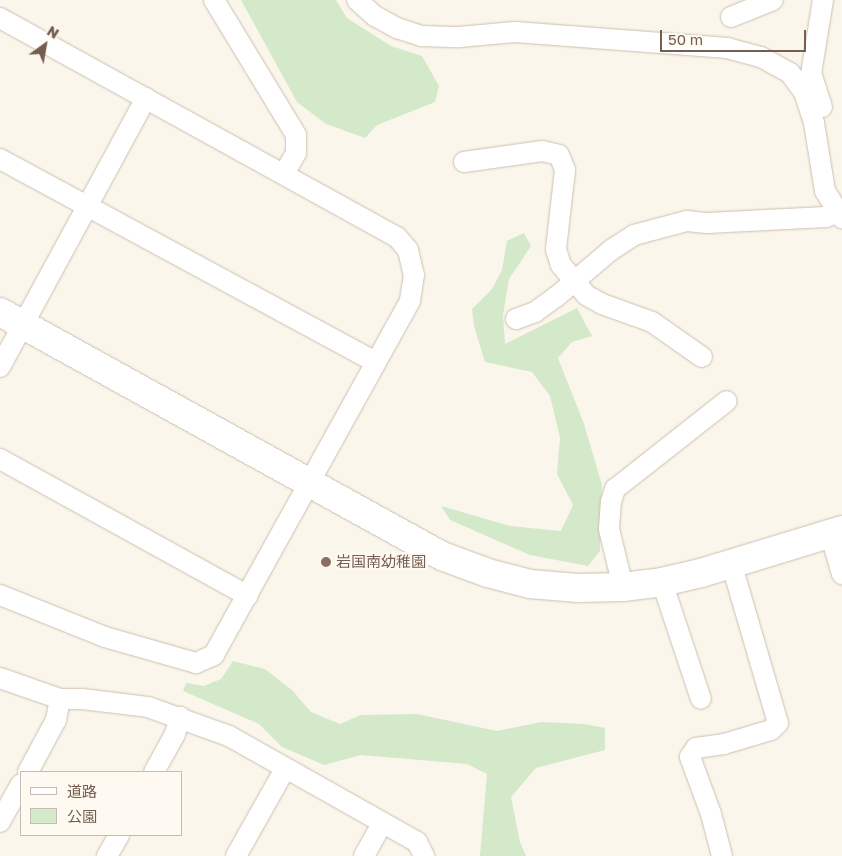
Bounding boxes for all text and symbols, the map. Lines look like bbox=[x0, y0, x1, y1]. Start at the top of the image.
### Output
north arrow bbox=[20, 20, 70, 70]
scale bar bbox=[662, 20, 808, 52]
text: N bbox=[44, 22, 62, 42]
text: 50 m bbox=[668, 30, 703, 48]
place label: 岩国南幼稚園 bbox=[336, 553, 426, 571]
marker: 岩国南幼稚園 bbox=[320, 556, 332, 568]
legend bbox=[20, 771, 182, 836]
text: 道路 bbox=[67, 782, 97, 800]
text: 公園 bbox=[67, 807, 97, 825]

